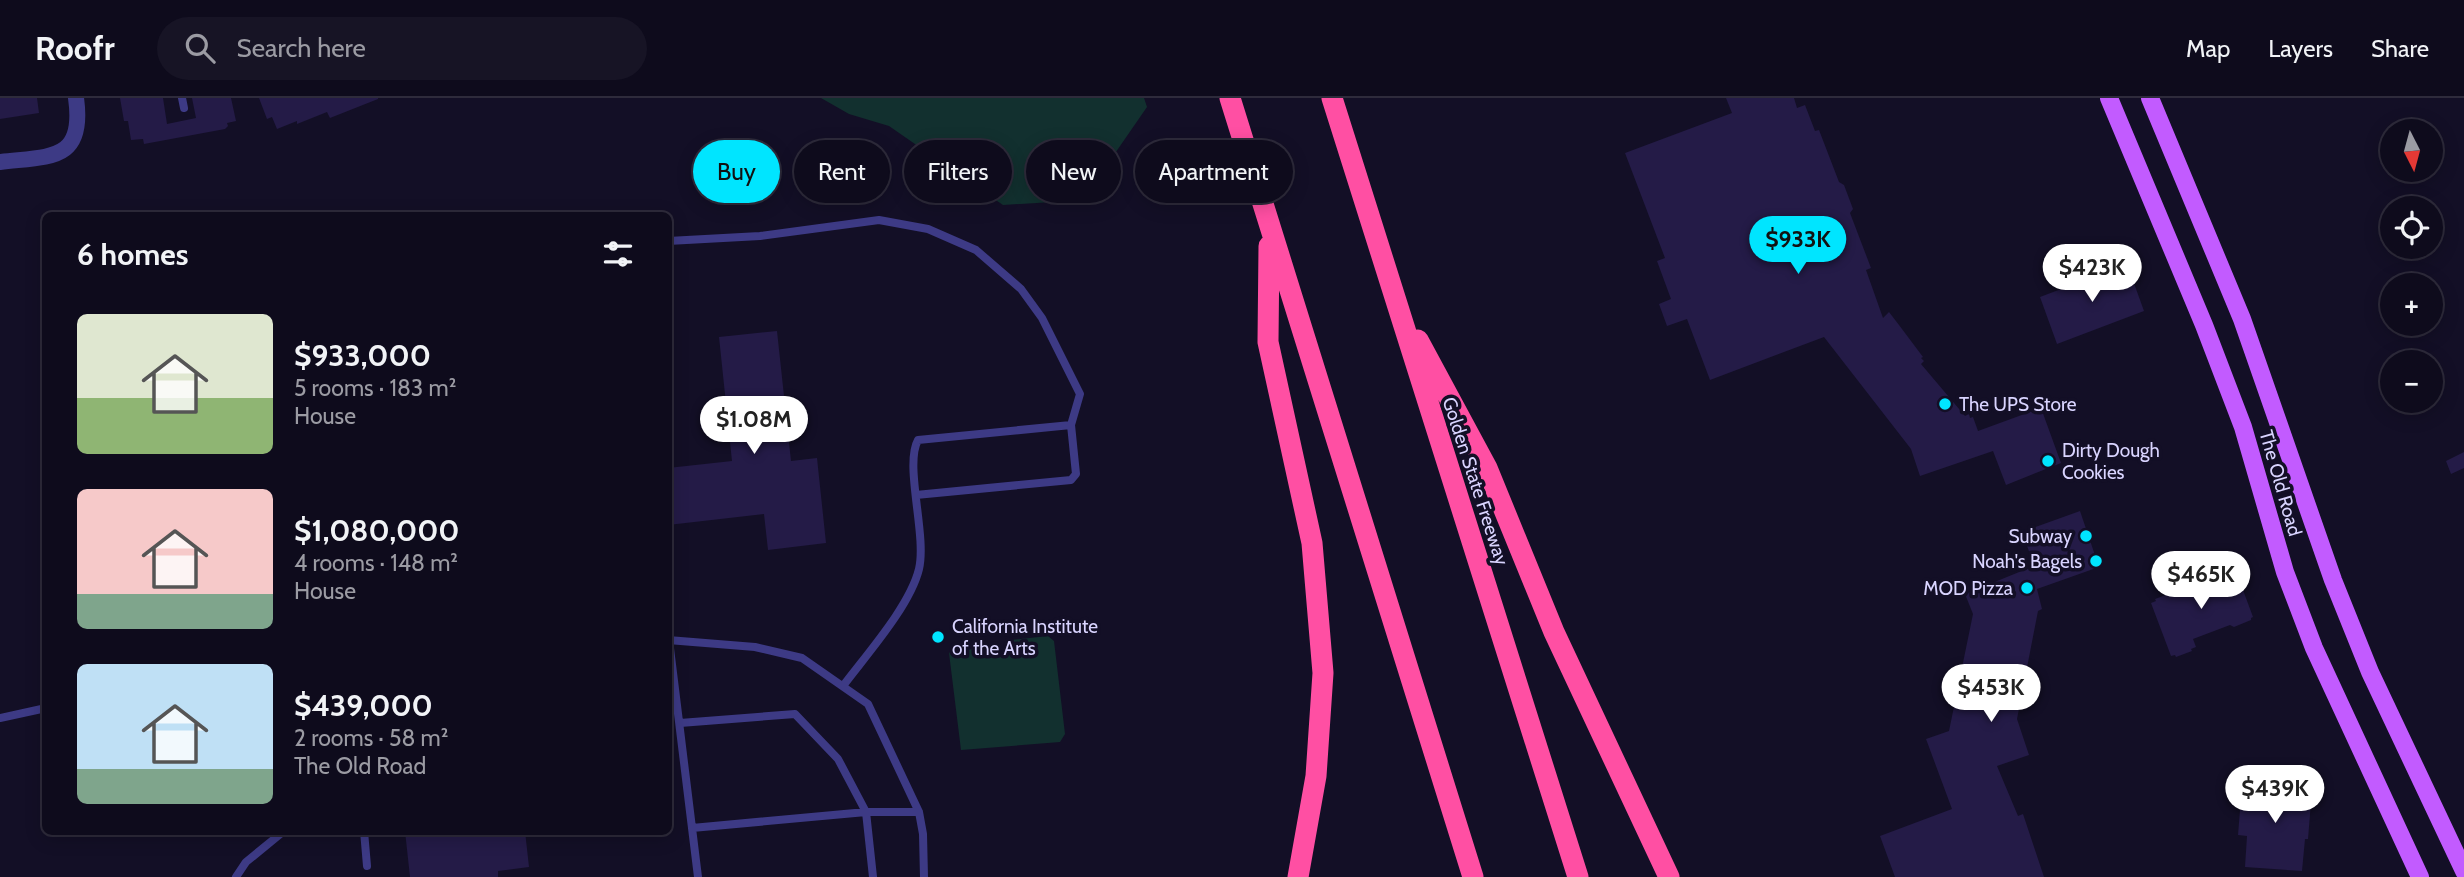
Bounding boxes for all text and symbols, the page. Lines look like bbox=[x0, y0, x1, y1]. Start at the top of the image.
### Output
search box bbox=[157, 17, 647, 80]
text: Roofr bbox=[35, 28, 115, 68]
icon: search bbox=[181, 29, 219, 67]
text: Search here bbox=[237, 32, 366, 64]
text: Map bbox=[2186, 34, 2230, 63]
text: Layers bbox=[2268, 34, 2333, 63]
text: Share bbox=[2371, 34, 2429, 63]
north arrow bbox=[2380, 119, 2443, 182]
map controls bbox=[2380, 119, 2443, 413]
chip: Buy bbox=[693, 140, 780, 203]
chip: Rent bbox=[794, 140, 890, 203]
chip: Filters bbox=[904, 140, 1012, 203]
chip: New bbox=[1026, 140, 1121, 203]
chip: Apartment bbox=[1135, 140, 1293, 203]
button: locate bbox=[2380, 196, 2443, 259]
pin: $933K bbox=[1749, 216, 1847, 276]
text: $933K bbox=[1765, 225, 1831, 253]
icon: filters bbox=[599, 235, 637, 273]
text: 6 homes bbox=[77, 236, 188, 273]
pin: $423K bbox=[2043, 244, 2141, 304]
text: $423K bbox=[2059, 253, 2125, 281]
button: + bbox=[2380, 273, 2443, 336]
text: $933,000 bbox=[294, 337, 431, 374]
icon: home bbox=[133, 342, 217, 426]
button: − bbox=[2380, 350, 2443, 413]
text: 5 rooms · 183 m² bbox=[294, 374, 456, 402]
place label: The UPS Store bbox=[1959, 393, 2077, 416]
street label: Golden State Freeway bbox=[1437, 394, 1514, 569]
pin: $1.08M bbox=[697, 396, 811, 456]
marker: The UPS Store bbox=[1937, 396, 1953, 412]
text: House bbox=[294, 402, 356, 430]
text: $1.08M bbox=[716, 405, 792, 433]
street label: The Old Road bbox=[2254, 427, 2307, 539]
place label: Dirty Dough Cookies bbox=[2062, 439, 2160, 484]
marker: Dirty Dough Cookies bbox=[2040, 453, 2056, 469]
text: $1,080,000 bbox=[294, 512, 460, 549]
icon: home bbox=[133, 517, 217, 601]
place label: Subway bbox=[2009, 525, 2072, 548]
marker: Subway bbox=[2078, 528, 2094, 544]
text: 4 rooms · 148 m² bbox=[294, 549, 458, 577]
place label: Noah's Bagels bbox=[1972, 550, 2082, 573]
pin: $465K bbox=[2152, 552, 2250, 611]
marker: Noah's Bagels bbox=[2088, 553, 2104, 569]
text: $465K bbox=[2167, 560, 2235, 588]
text: House bbox=[294, 577, 356, 605]
place label: MOD Pizza bbox=[1923, 577, 2013, 600]
marker: MOD Pizza bbox=[2019, 580, 2035, 596]
place label: California Institute of the Arts bbox=[952, 615, 1098, 660]
marker: California Institute of the Arts bbox=[930, 629, 946, 645]
pin: $453K bbox=[1942, 664, 2040, 724]
text: $453K bbox=[1958, 673, 2024, 701]
text: $439,000 bbox=[294, 687, 433, 724]
icon: home bbox=[133, 692, 217, 776]
text: 2 rooms · 58 m² bbox=[294, 724, 448, 752]
text: The Old Road bbox=[294, 752, 426, 780]
pin: $439K bbox=[2226, 766, 2324, 825]
text: $439K bbox=[2241, 774, 2309, 802]

